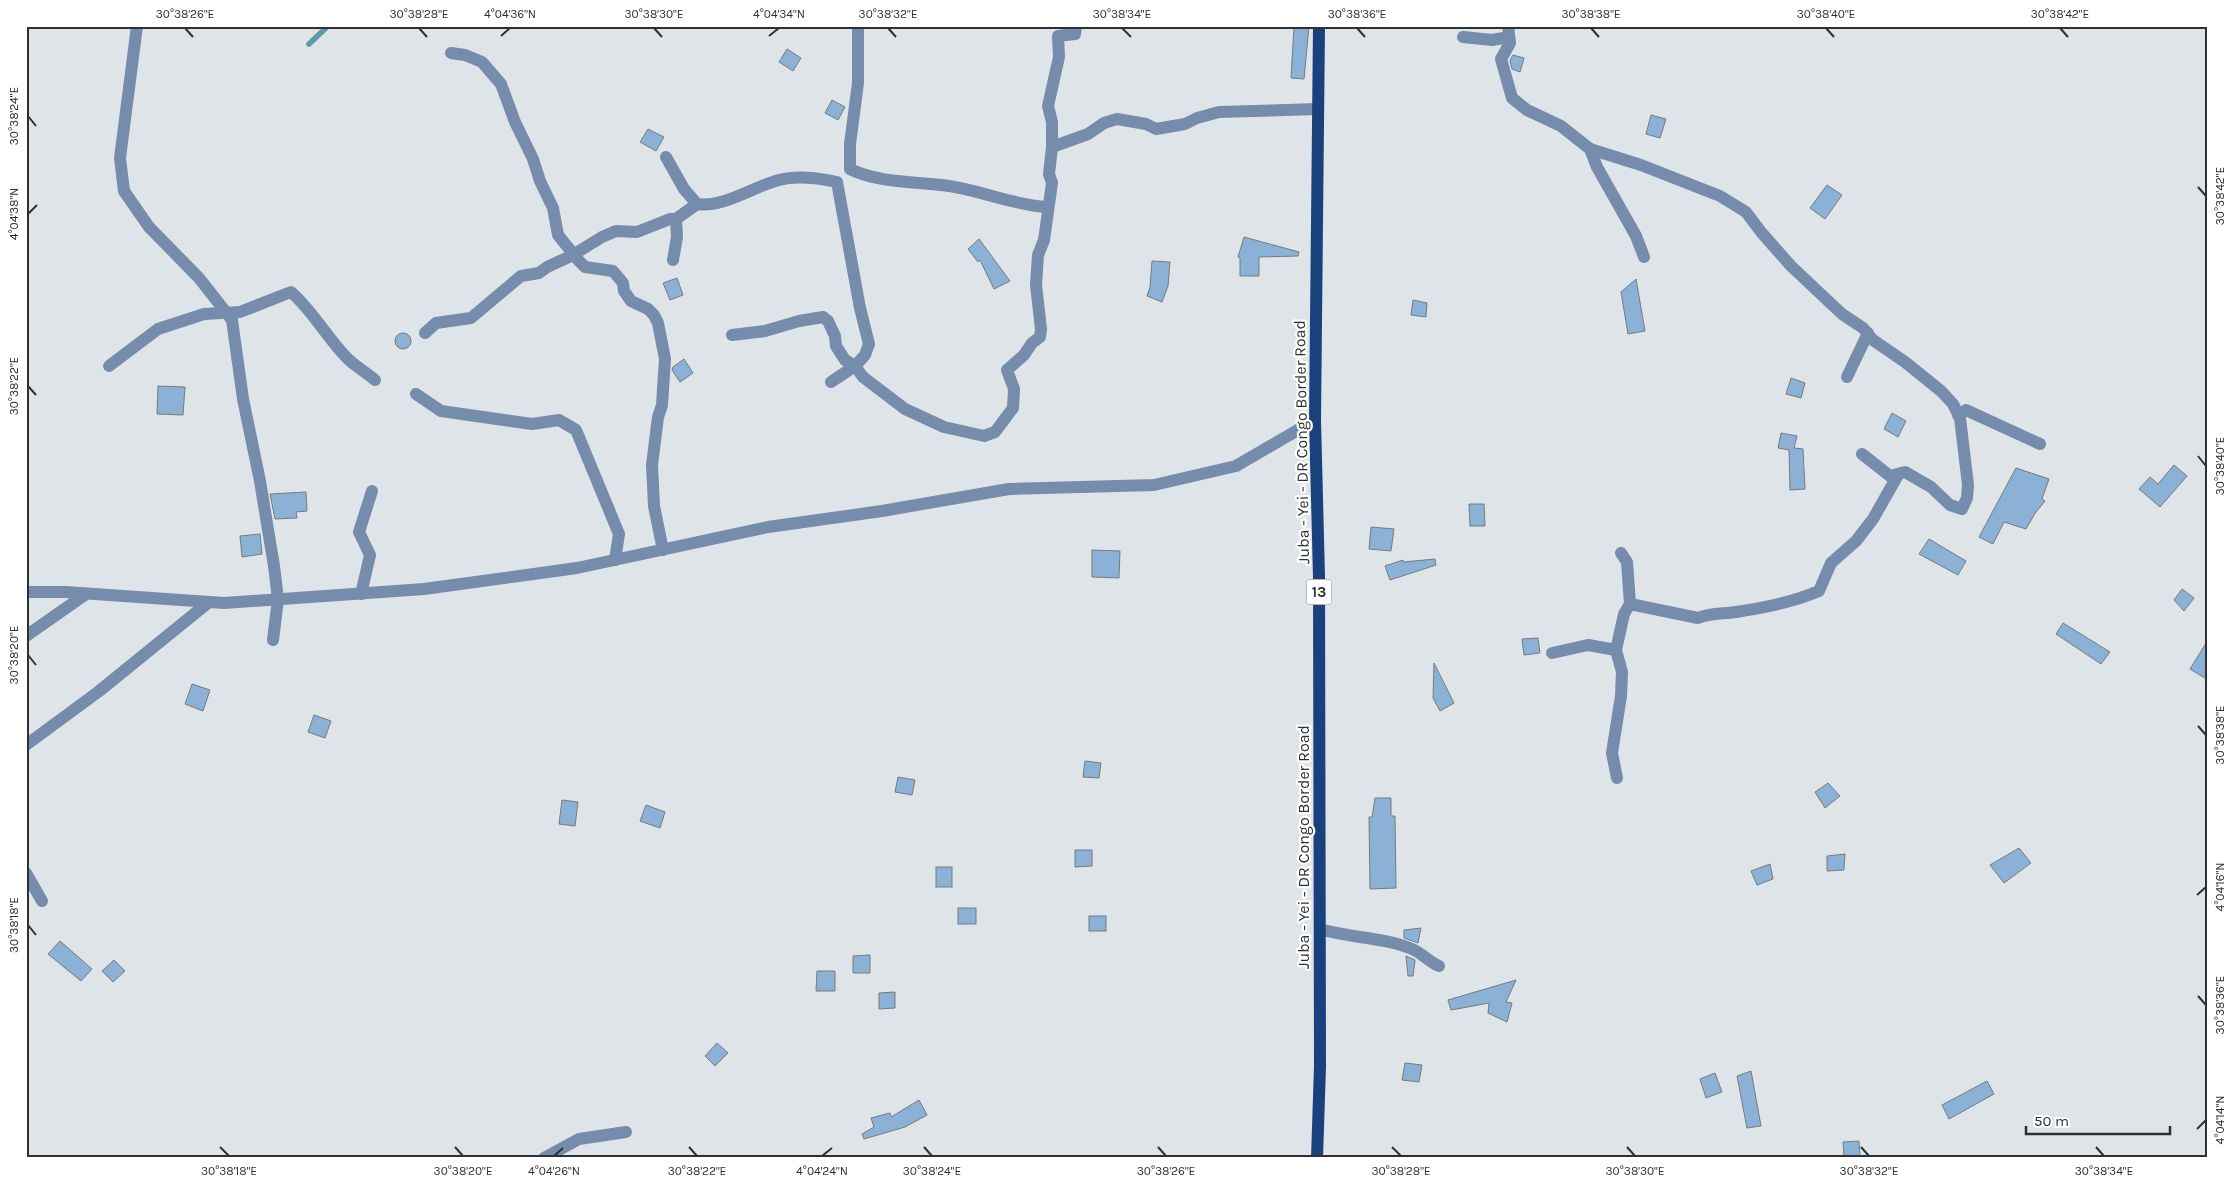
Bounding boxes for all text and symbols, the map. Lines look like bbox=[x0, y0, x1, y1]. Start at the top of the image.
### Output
text: 30°38'26"E bbox=[156, 7, 214, 21]
text: 30°38'28"E bbox=[389, 7, 449, 21]
text: 4°04'36"N bbox=[484, 7, 536, 21]
text: 30°38'30"E bbox=[625, 7, 684, 21]
text: 4°04'34"N bbox=[753, 7, 805, 21]
text: 30°38'32"E bbox=[859, 7, 917, 21]
text: 30°38'34"E bbox=[1093, 7, 1151, 21]
text: 30°38'36"E bbox=[1328, 7, 1386, 21]
text: 30°38'38"E bbox=[1561, 7, 1621, 21]
text: 30°38'40"E bbox=[1797, 7, 1855, 21]
text: 30°38'42"E bbox=[2031, 7, 2089, 21]
text: 30°38'24"E bbox=[7, 87, 21, 145]
text: 30°38'42"E bbox=[2213, 167, 2227, 225]
text: 4°04'38"N bbox=[7, 188, 21, 240]
street label: Juba - Yei - DR Congo Border Road bbox=[1290, 320, 1313, 564]
text: 30°38'22"E bbox=[7, 357, 21, 415]
text: 30°38'40"E bbox=[2213, 437, 2227, 495]
road number: 13 bbox=[1306, 580, 1332, 604]
text: 30°38'20"E bbox=[7, 626, 21, 684]
text: 30°38'38"E bbox=[2213, 705, 2227, 765]
street label: Juba - Yei - DR Congo Border Road bbox=[1294, 725, 1313, 969]
text: 4°04'16"N bbox=[2213, 863, 2227, 911]
text: 30°38'18"E bbox=[7, 897, 21, 953]
text: 30°38'36"E bbox=[2213, 976, 2227, 1034]
text: 4°04'14"N bbox=[2213, 1096, 2227, 1144]
scale bar bbox=[2026, 1104, 2170, 1136]
text: 50 m bbox=[2034, 1112, 2069, 1130]
text: 30°38'18"E bbox=[201, 1164, 257, 1178]
text: 30°38'20"E bbox=[434, 1164, 492, 1178]
text: 4°04'26"N bbox=[528, 1164, 580, 1178]
text: 30°38'22"E bbox=[668, 1164, 726, 1178]
text: 4°04'24"N bbox=[796, 1164, 848, 1178]
text: 30°38'24"E bbox=[903, 1164, 961, 1178]
text: 30°38'26"E bbox=[1137, 1164, 1195, 1178]
text: 30°38'28"E bbox=[1371, 1164, 1431, 1178]
text: 30°38'30"E bbox=[1606, 1164, 1665, 1178]
text: 30°38'32"E bbox=[1840, 1164, 1898, 1178]
text: 30°38'34"E bbox=[2075, 1164, 2133, 1178]

